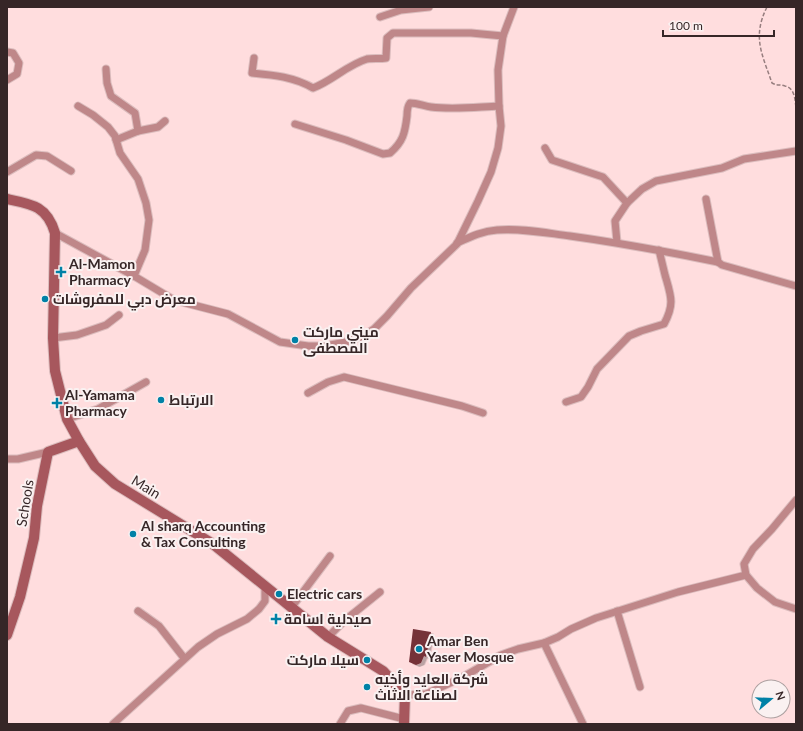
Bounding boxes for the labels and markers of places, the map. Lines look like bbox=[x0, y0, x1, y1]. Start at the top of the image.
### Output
place label: Al-Mamon Pharmacy bbox=[68, 255, 135, 288]
marker: Al-Mamon Pharmacy bbox=[56, 267, 66, 277]
place label: معرض دبي للمفروشات bbox=[53, 290, 196, 311]
marker: معرض دبي للمفروشات bbox=[40, 294, 50, 304]
place label: ميني ماركت المصطفى bbox=[303, 323, 379, 357]
marker: ميني ماركت المصطفى bbox=[290, 335, 300, 345]
place label: Al-Yamama Pharmacy bbox=[64, 386, 135, 419]
place label: الارتباط bbox=[169, 391, 214, 408]
marker: الارتباط bbox=[156, 395, 166, 405]
marker: Al-Yamama Pharmacy bbox=[52, 398, 62, 408]
place label: Al sharq Accounting & Tax Consulting bbox=[140, 517, 266, 550]
marker: Al sharq Accounting & Tax Consulting bbox=[128, 529, 138, 539]
place label: Electric cars bbox=[287, 585, 362, 602]
marker: Electric cars bbox=[274, 589, 284, 599]
place label: صيدلية اسامة bbox=[284, 610, 372, 627]
marker: صيدلية اسامة bbox=[271, 614, 281, 624]
place label: Amar Ben Yaser Mosque bbox=[426, 632, 515, 665]
marker: Amar Ben Yaser Mosque bbox=[414, 644, 424, 654]
place label: سيلا ماركت bbox=[287, 651, 359, 668]
marker: سيلا ماركت bbox=[362, 655, 372, 665]
place label: شركة العايد وأخيه لصناعة الاثاث bbox=[375, 670, 488, 703]
marker: شركة العايد وأخيه لصناعة الاثاث bbox=[362, 682, 372, 692]

